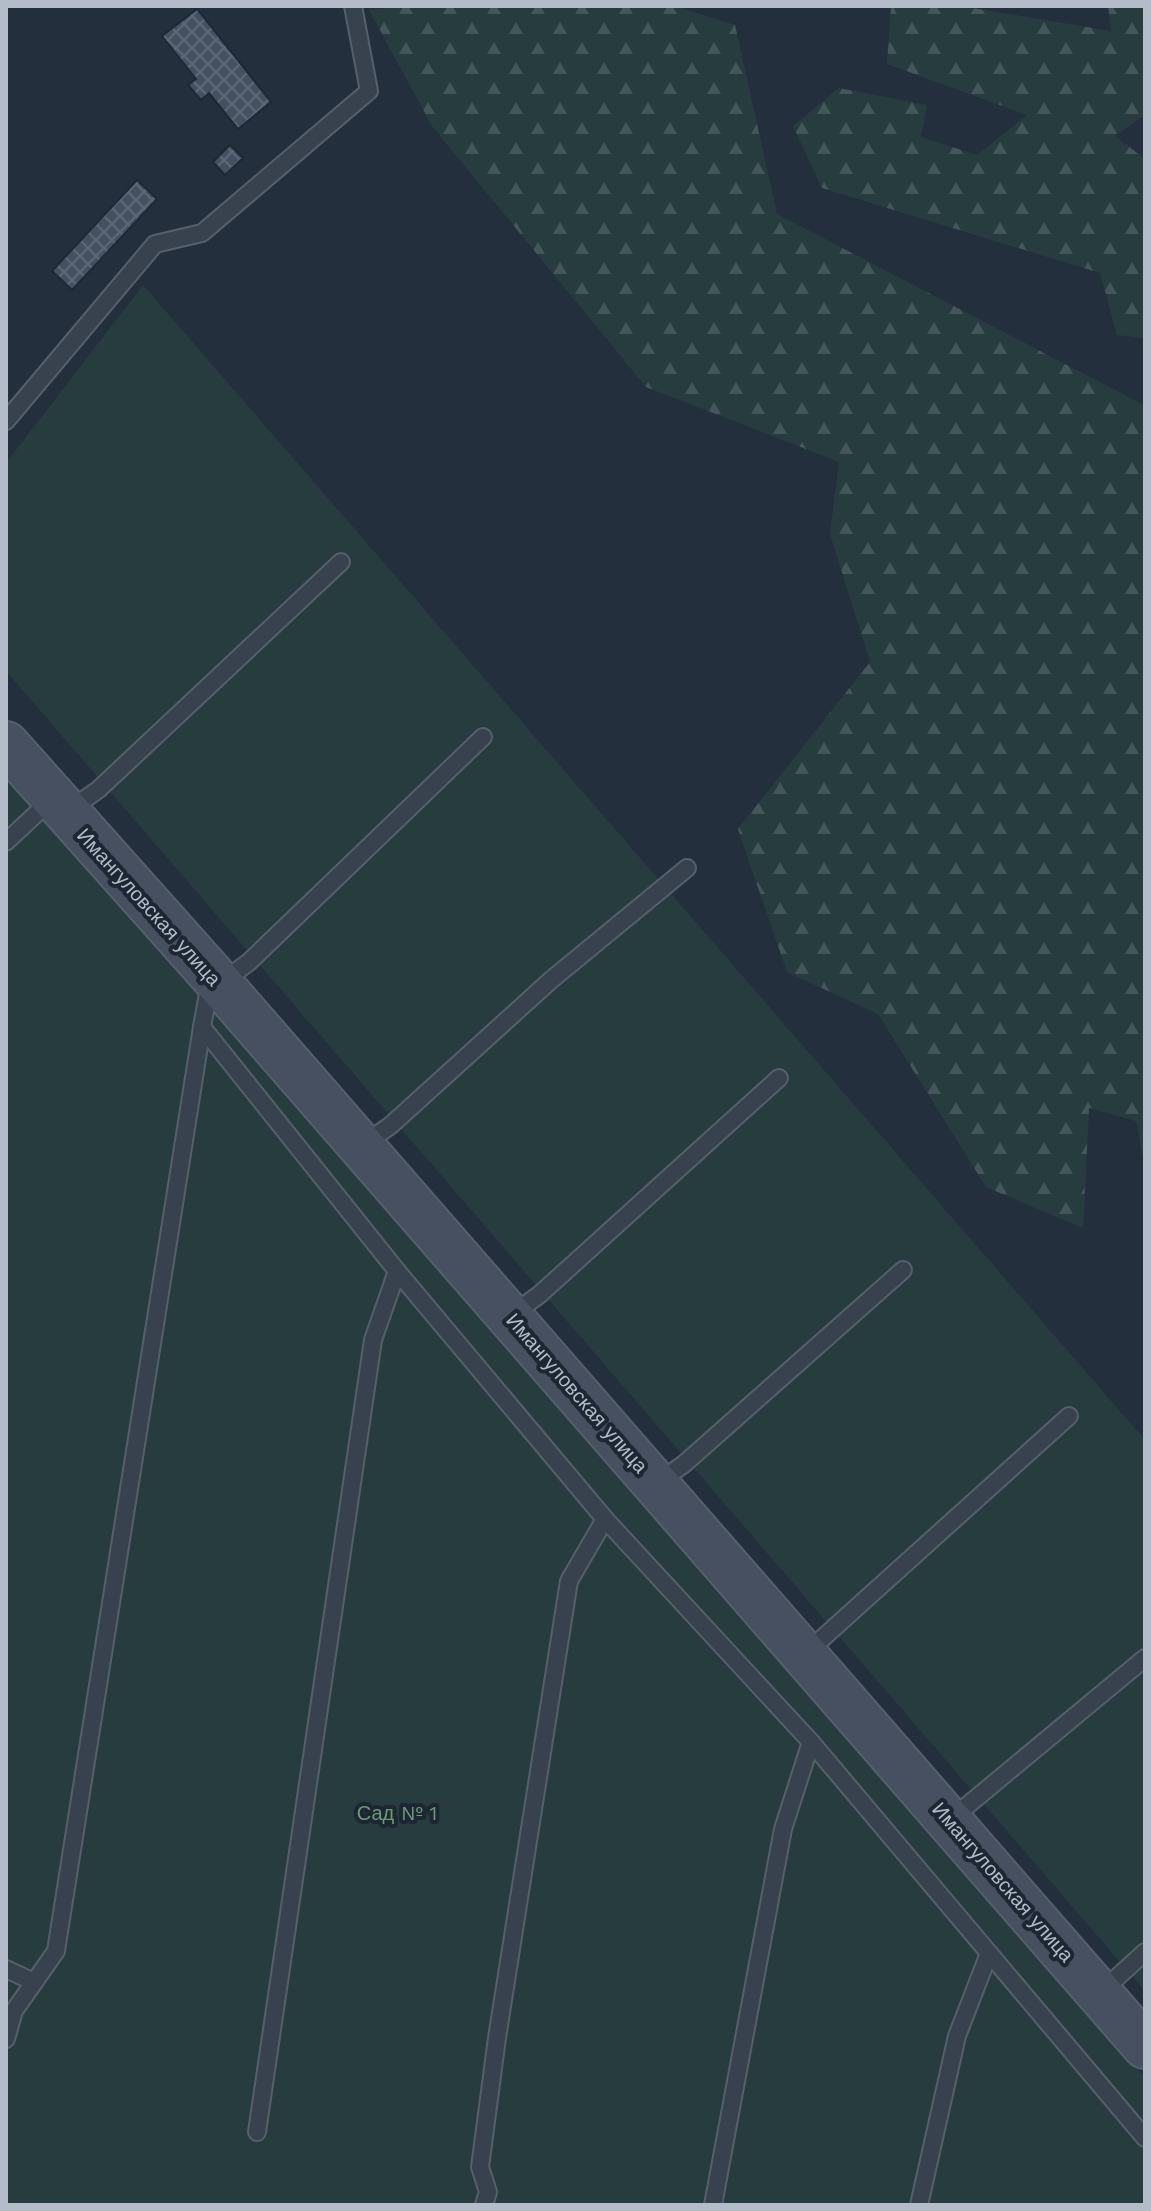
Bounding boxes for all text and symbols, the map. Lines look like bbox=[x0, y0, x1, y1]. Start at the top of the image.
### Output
street label: Имангуловская улица bbox=[72, 823, 227, 991]
street label: Имангуловская улица bbox=[501, 1308, 653, 1478]
street label: Имангуловская улица bbox=[927, 1797, 1079, 1967]
park label: Сад № 1 bbox=[357, 1801, 437, 1825]

